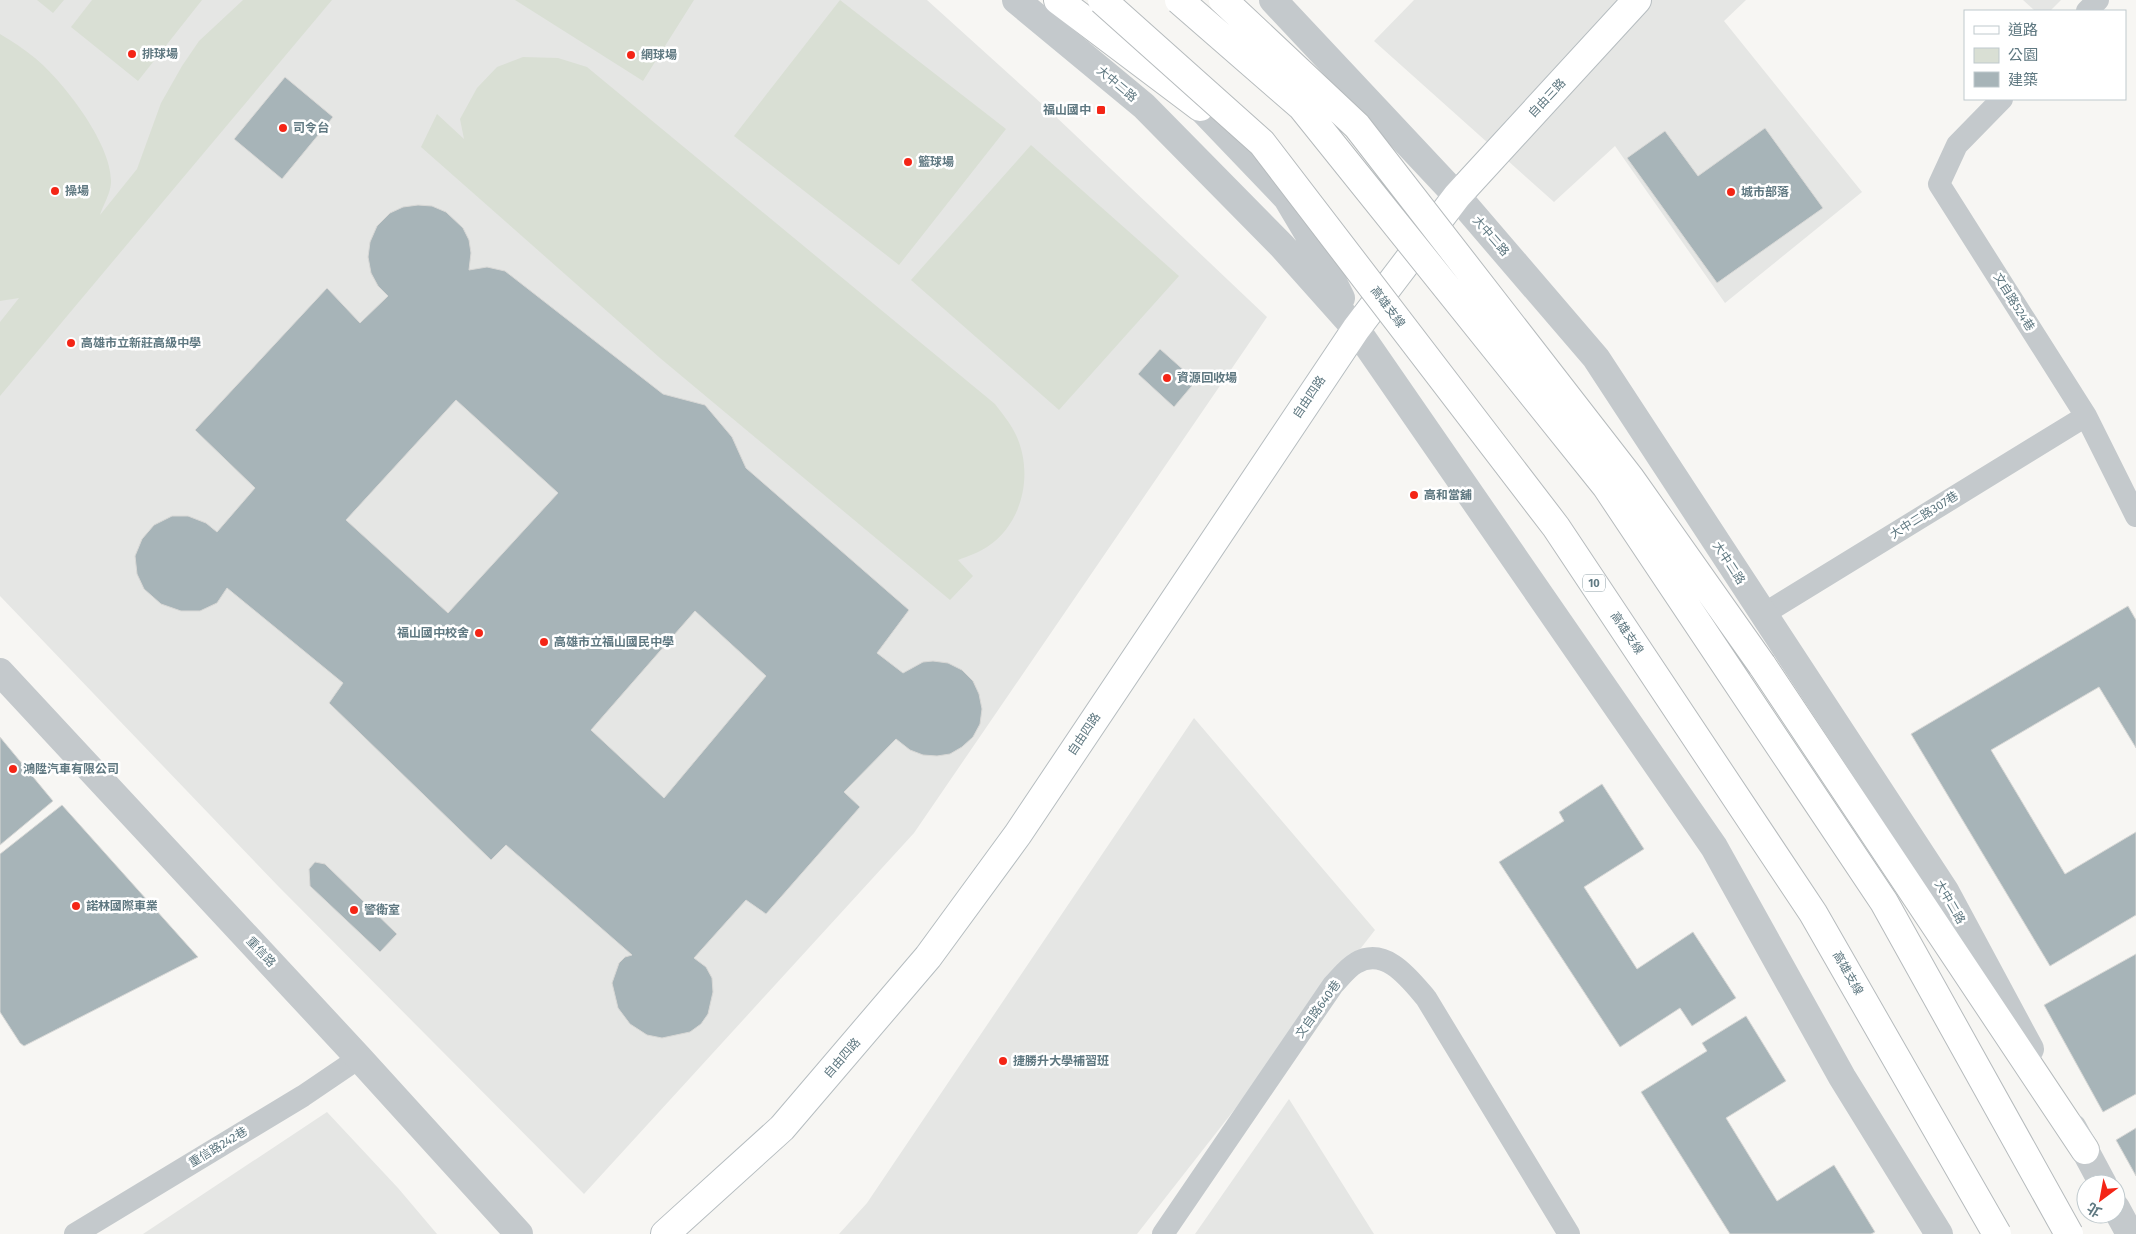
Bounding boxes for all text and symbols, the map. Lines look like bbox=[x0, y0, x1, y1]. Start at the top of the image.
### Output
legend bbox=[1964, 10, 2126, 100]
text: 道路 bbox=[2008, 21, 2038, 39]
text: 公園 bbox=[2008, 46, 2038, 64]
place label: 排球場 bbox=[142, 47, 178, 61]
marker: 排球場 bbox=[126, 48, 138, 60]
place label: 網球場 bbox=[641, 48, 677, 62]
marker: 網球場 bbox=[625, 49, 637, 61]
street label: 大中二路 bbox=[1094, 63, 1140, 105]
text: 建築 bbox=[2008, 71, 2038, 89]
street label: 自由三路 bbox=[1526, 76, 1568, 120]
place label: 福山國中 bbox=[1043, 103, 1091, 117]
marker: 福山國中 bbox=[1095, 104, 1107, 116]
place label: 司令台 bbox=[293, 121, 329, 135]
marker: 司令台 bbox=[277, 122, 289, 134]
place label: 籃球場 bbox=[918, 155, 954, 169]
marker: 籃球場 bbox=[902, 156, 914, 168]
place label: 操場 bbox=[65, 184, 89, 198]
marker: 操場 bbox=[49, 185, 61, 197]
place label: 城市部落 bbox=[1741, 185, 1789, 199]
marker: 城市部落 bbox=[1725, 186, 1737, 198]
street label: 大中二路 bbox=[1470, 213, 1512, 259]
street label: 文自路524巷 bbox=[1991, 270, 2037, 334]
street label: 高雄支線 bbox=[1368, 284, 1408, 330]
place label: 高雄市立新莊高級中學 bbox=[81, 336, 201, 350]
marker: 高雄市立新莊高級中學 bbox=[65, 337, 77, 349]
place label: 資源回收場 bbox=[1177, 371, 1237, 385]
marker: 資源回收場 bbox=[1161, 372, 1173, 384]
street label: 自由四路 bbox=[1290, 373, 1328, 421]
place label: 高和當舖 bbox=[1424, 488, 1472, 502]
street label: 大中二路307巷 bbox=[1887, 488, 1961, 542]
marker: 高和當舖 bbox=[1408, 489, 1420, 501]
street label: 大中二路 bbox=[1710, 539, 1748, 587]
road number: 10 bbox=[1583, 574, 1605, 592]
street label: 高雄支線 bbox=[1608, 609, 1646, 657]
place label: 福山國中校舍 bbox=[397, 626, 469, 640]
marker: 福山國中校舍 bbox=[473, 627, 485, 639]
place label: 高雄市立福山國民中學 bbox=[554, 635, 674, 649]
marker: 高雄市立福山國民中學 bbox=[538, 636, 550, 648]
street label: 自由四路 bbox=[1065, 710, 1103, 758]
place label: 鴻陞汽車有限公司 bbox=[23, 762, 119, 776]
marker: 鴻陞汽車有限公司 bbox=[7, 763, 19, 775]
street label: 大中二路 bbox=[1932, 878, 1968, 926]
place label: 諾林國際車業 bbox=[86, 899, 158, 913]
marker: 諾林國際車業 bbox=[70, 900, 82, 912]
place label: 警衛室 bbox=[364, 903, 400, 917]
marker: 警衛室 bbox=[348, 904, 360, 916]
street label: 重信路 bbox=[244, 934, 278, 970]
street label: 高雄支線 bbox=[1830, 949, 1866, 997]
street label: 文自路640巷 bbox=[1293, 978, 1343, 1040]
street label: 自由四路 bbox=[821, 1035, 863, 1081]
place label: 捷勝升大學補習班 bbox=[1013, 1054, 1109, 1068]
marker: 捷勝升大學補習班 bbox=[997, 1055, 1009, 1067]
street label: 重信路242巷 bbox=[186, 1124, 250, 1170]
north arrow bbox=[2076, 1174, 2126, 1224]
text: 北 bbox=[2084, 1199, 2105, 1221]

